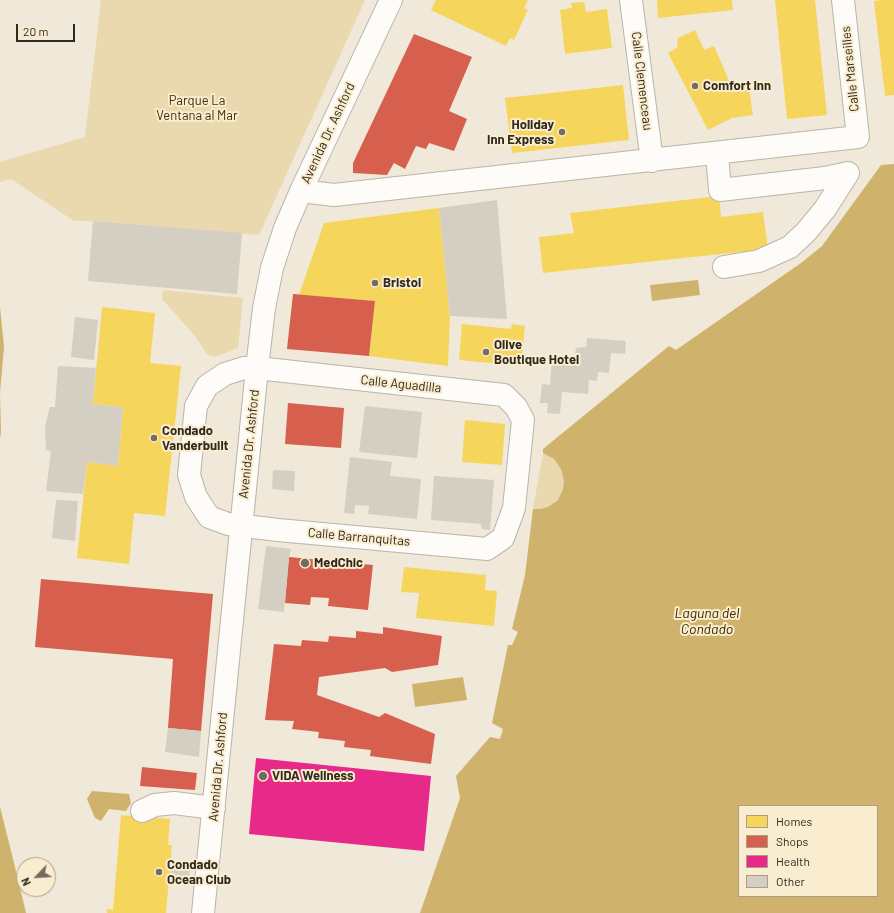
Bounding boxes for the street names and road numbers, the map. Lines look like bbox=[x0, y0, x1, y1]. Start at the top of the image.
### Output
street label: Calle Marseilles bbox=[838, 25, 862, 113]
street label: Calle Clemenceau bbox=[628, 31, 656, 131]
street label: Avenida Dr. Ashford bbox=[298, 80, 358, 186]
street label: Calle Aguadilla bbox=[360, 372, 442, 396]
street label: Avenida Dr. Ashford bbox=[236, 389, 262, 499]
street label: Calle Barranquitas bbox=[307, 525, 411, 549]
street label: Avenida Dr. Ashford bbox=[205, 712, 231, 822]

